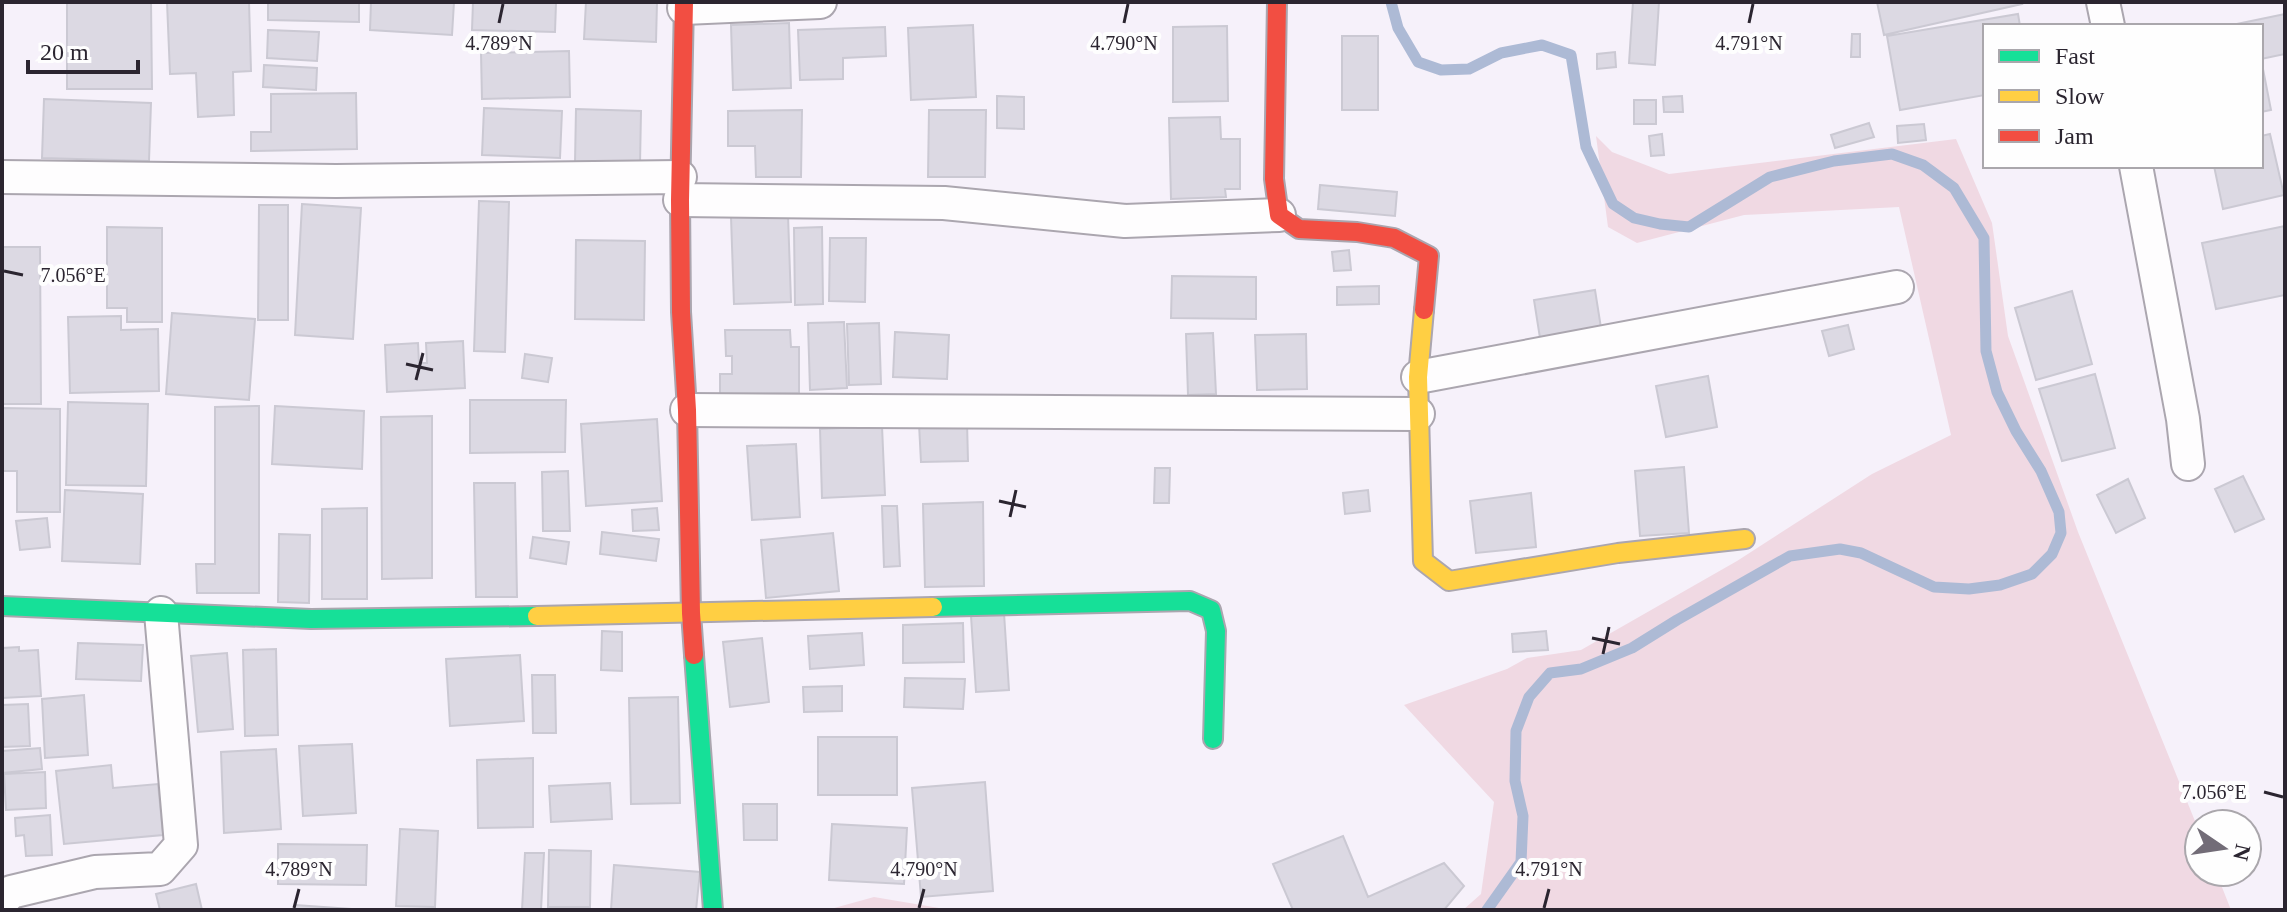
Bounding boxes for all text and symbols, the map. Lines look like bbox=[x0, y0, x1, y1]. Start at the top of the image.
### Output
scale bar bbox=[28, 24, 138, 74]
legend bbox=[1983, 24, 2263, 168]
text: 4.789°N bbox=[465, 32, 533, 54]
text: 4.790°N bbox=[1090, 32, 1158, 54]
text: 4.791°N bbox=[1715, 32, 1783, 54]
text: 20 m bbox=[40, 39, 89, 65]
text: Fast bbox=[2055, 43, 2095, 69]
text: Slow bbox=[2055, 83, 2105, 109]
text: Jam bbox=[2055, 123, 2094, 149]
text: 7.056°E bbox=[40, 264, 106, 286]
text: 7.056°E bbox=[2181, 781, 2247, 803]
north arrow bbox=[2183, 808, 2263, 888]
text: N bbox=[2228, 842, 2256, 863]
text: 4.789°N bbox=[265, 858, 333, 880]
text: 4.790°N bbox=[890, 858, 958, 880]
text: 4.791°N bbox=[1515, 858, 1583, 880]

